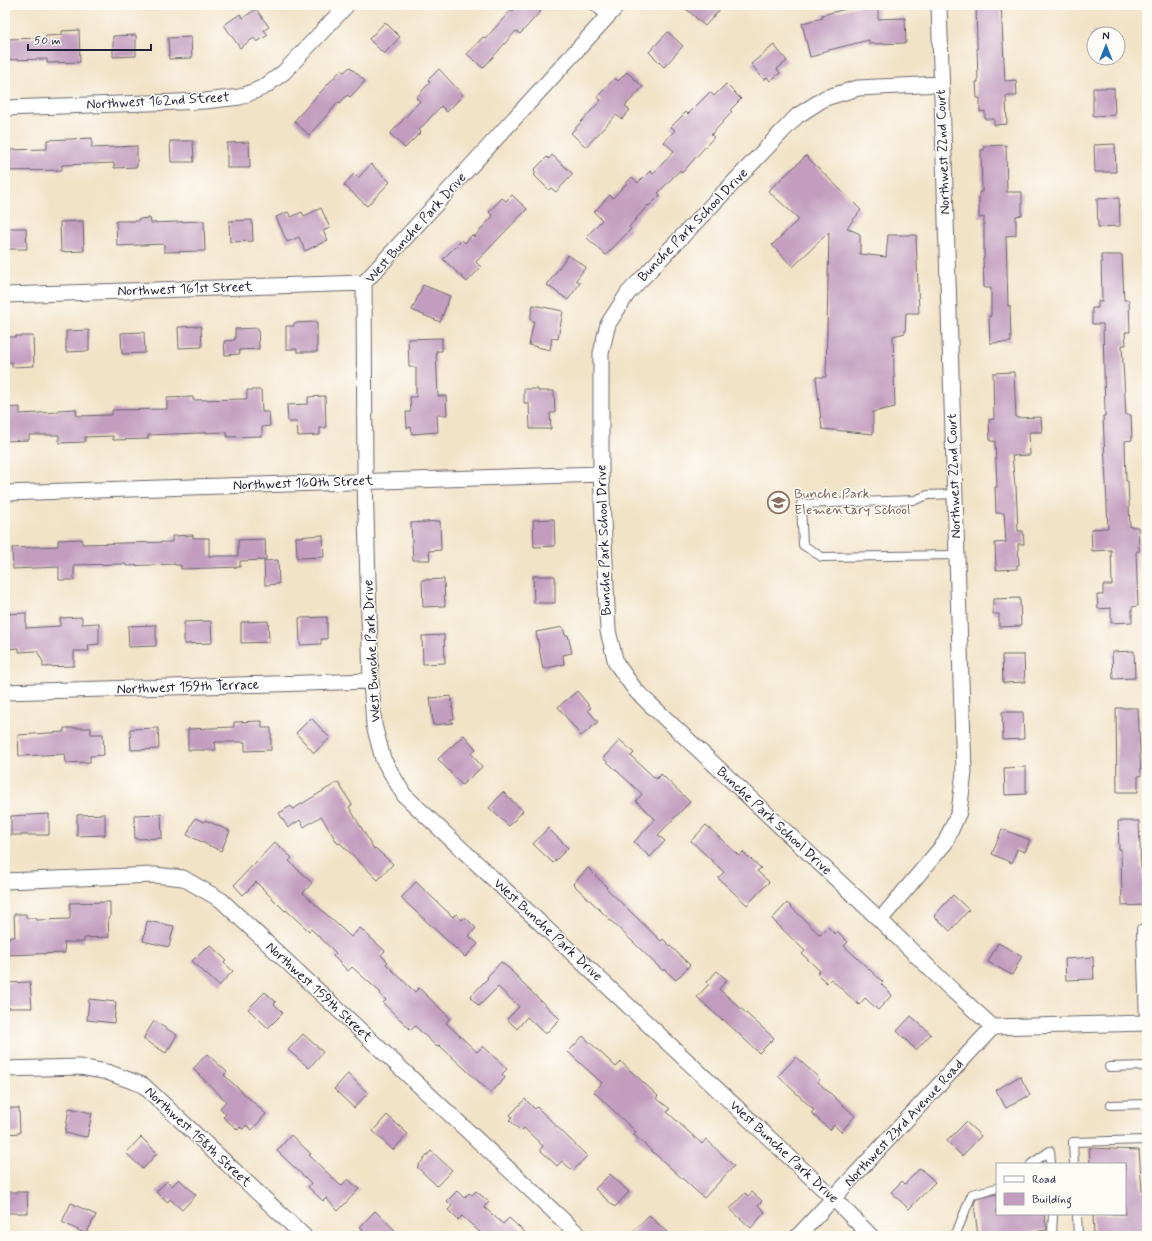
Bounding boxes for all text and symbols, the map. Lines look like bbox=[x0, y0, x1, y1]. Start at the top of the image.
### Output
scale bar bbox=[28, 26, 151, 52]
north arrow bbox=[1086, 26, 1126, 66]
text: N bbox=[1102, 30, 1110, 44]
text: 50 m bbox=[34, 33, 61, 49]
street label: Northwest 162nd Street bbox=[86, 88, 231, 114]
street label: Northwest 22nd Court bbox=[932, 89, 954, 215]
street label: Bunche Park School Drive bbox=[634, 164, 752, 286]
street label: West Bunche Park Drive bbox=[362, 169, 470, 287]
street label: Northwest 161st Street bbox=[117, 278, 254, 300]
street label: Northwest 22nd Court bbox=[943, 413, 965, 539]
street label: Bunche Park School Drive bbox=[592, 464, 616, 616]
street label: Northwest 160th Street bbox=[232, 472, 374, 494]
place label: Bunche Park Elementary School bbox=[794, 485, 910, 519]
school or university icon: Bunche Park Elementary School bbox=[766, 489, 792, 515]
street label: West Bunche Park Drive bbox=[359, 579, 385, 723]
street label: Northwest 159th Terrace bbox=[116, 676, 260, 698]
street label: Bunche Park School Drive bbox=[713, 763, 835, 879]
street label: West Bunche Park Drive bbox=[490, 875, 606, 985]
street label: Northwest 159th Street bbox=[262, 938, 377, 1047]
street label: Northwest 23rd Avenue Road bbox=[840, 1055, 968, 1191]
street label: Northwest 158th Street bbox=[141, 1083, 256, 1192]
street label: West Bunche Park Drive bbox=[726, 1097, 842, 1207]
legend bbox=[996, 1163, 1126, 1215]
text: Road bbox=[1032, 1172, 1056, 1188]
text: Building bbox=[1032, 1192, 1072, 1209]

